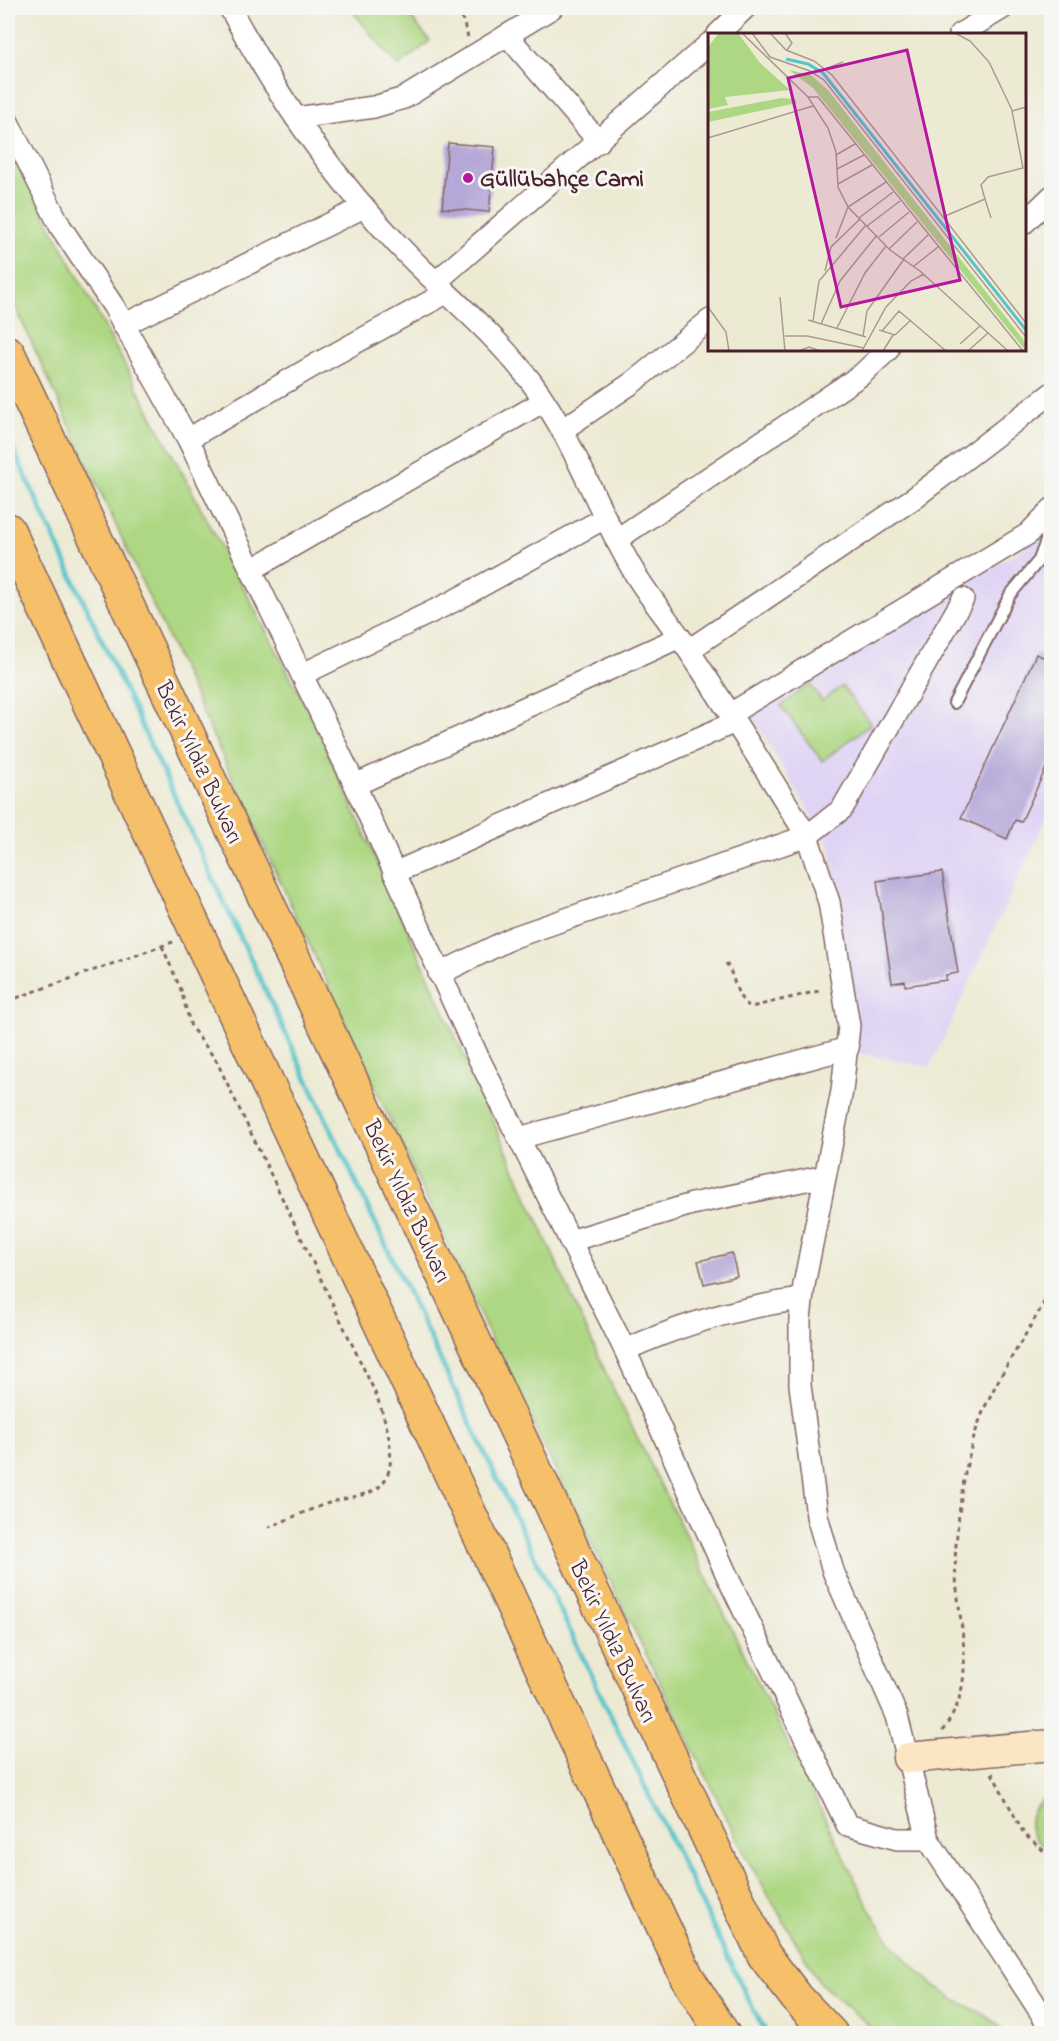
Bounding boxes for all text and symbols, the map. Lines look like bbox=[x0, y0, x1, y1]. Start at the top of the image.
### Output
inset map bbox=[708, 33, 1026, 351]
place label: Güllübahçe Cami bbox=[480, 163, 644, 198]
marker: Güllübahçe Cami bbox=[461, 171, 475, 185]
street label: Bekir Yıldız Bulvarı bbox=[144, 675, 251, 850]
street label: Bekir Yıldız Bulvarı bbox=[352, 1114, 459, 1289]
street label: Bekir Yıldız Bulvarı bbox=[558, 1554, 665, 1729]

